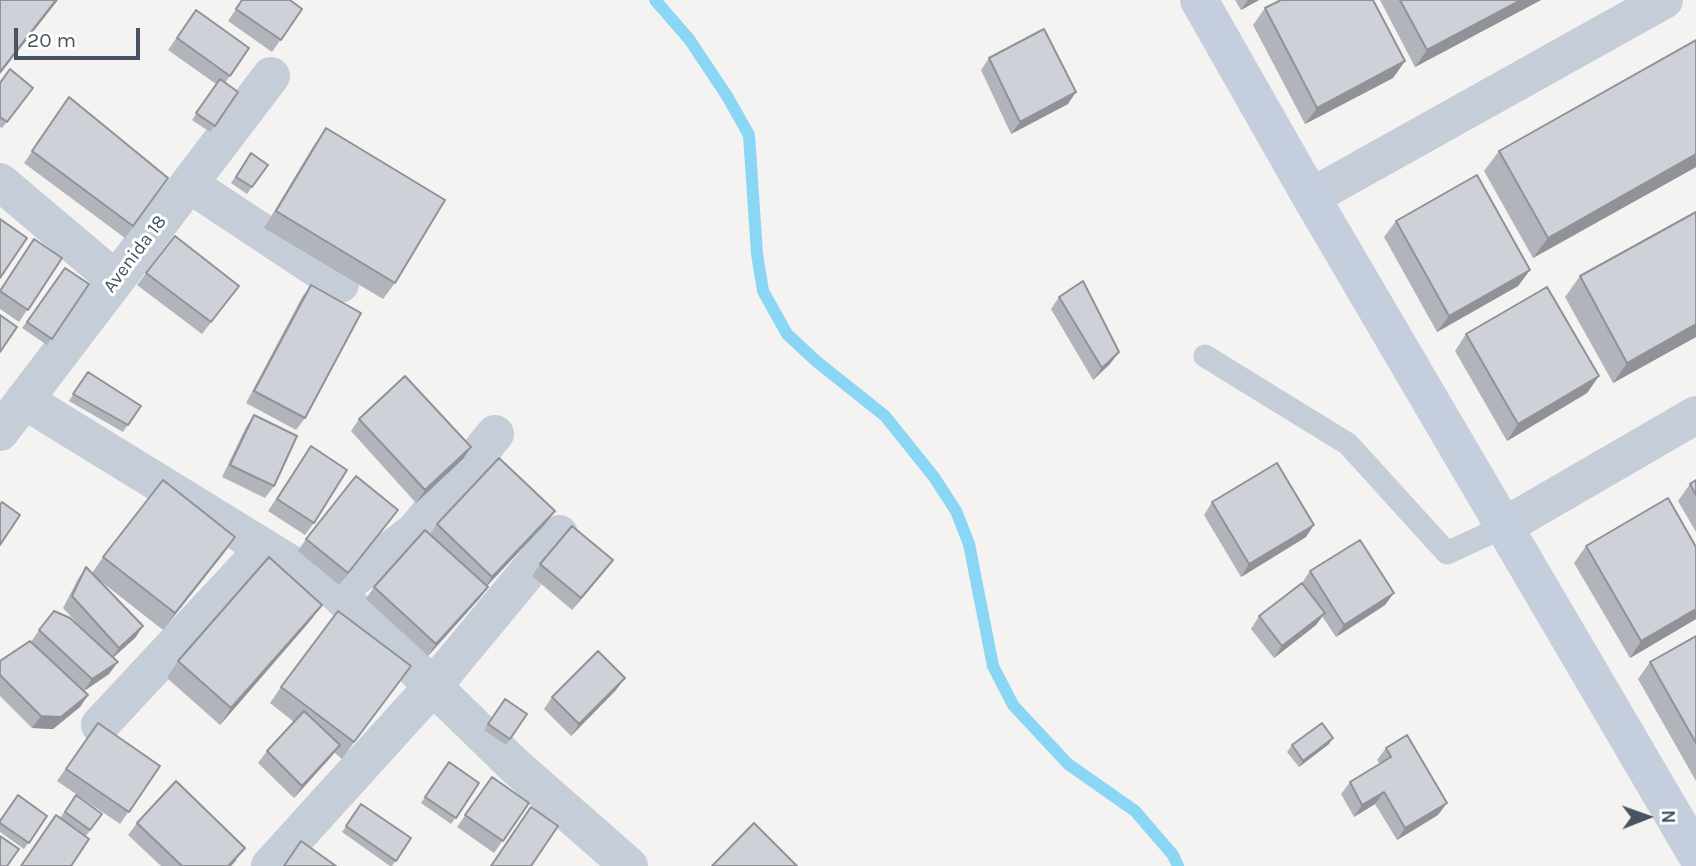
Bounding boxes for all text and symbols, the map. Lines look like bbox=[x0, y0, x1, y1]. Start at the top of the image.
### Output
scale bar bbox=[18, 14, 144, 58]
text: 20 m bbox=[27, 28, 76, 52]
street label: Avenida 18 bbox=[98, 211, 172, 297]
north arrow bbox=[1612, 782, 1682, 852]
text: N bbox=[1657, 810, 1679, 824]

